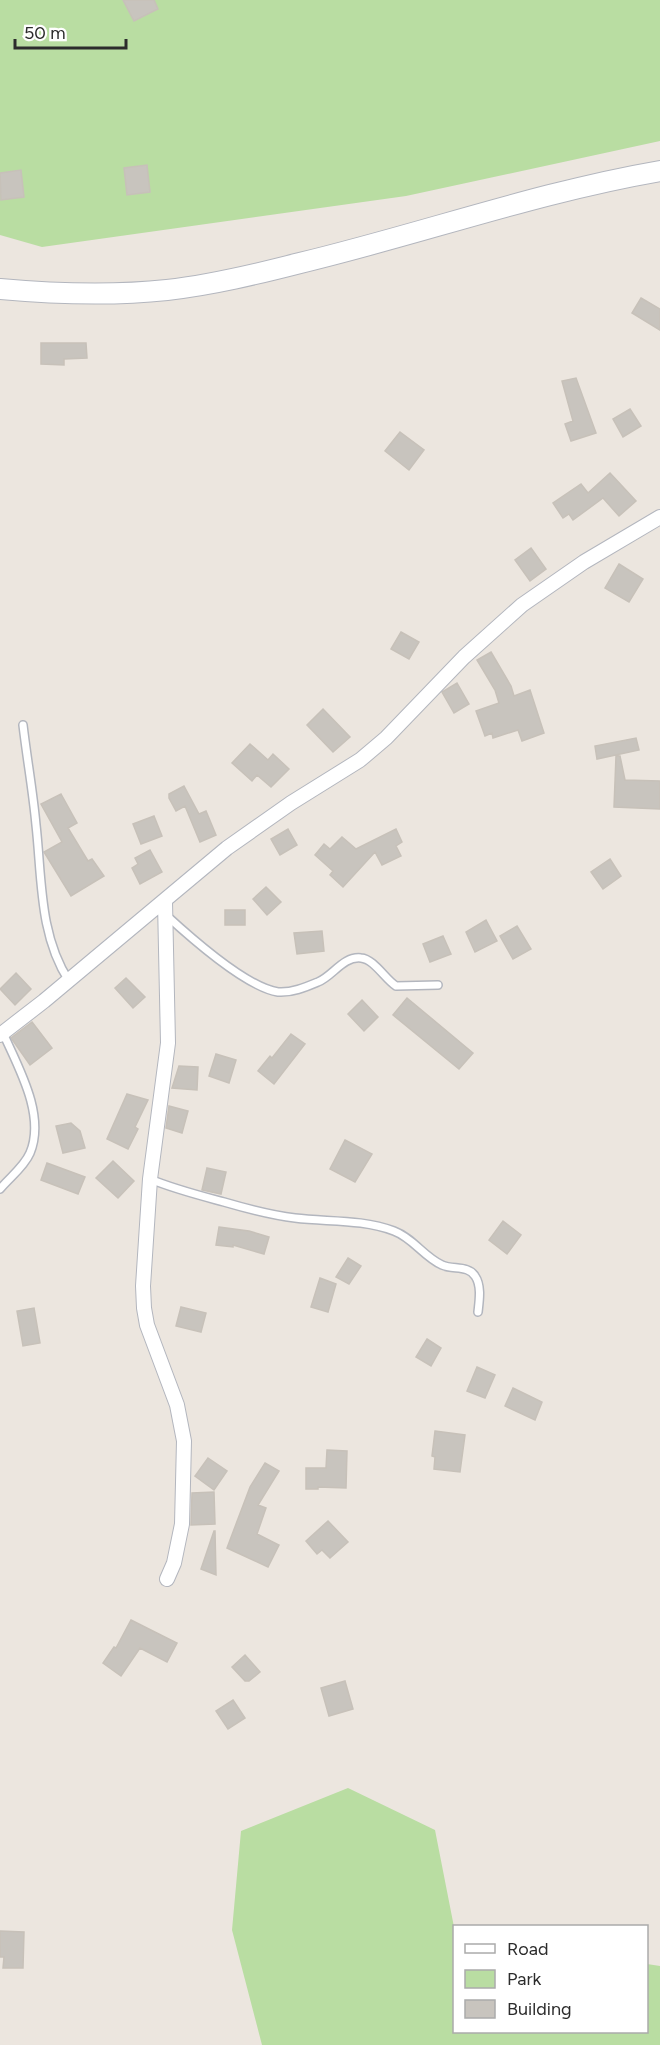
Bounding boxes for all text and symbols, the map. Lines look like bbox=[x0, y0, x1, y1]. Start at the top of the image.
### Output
scale bar bbox=[15, 12, 126, 50]
text: 50 m bbox=[24, 22, 66, 44]
legend bbox=[453, 1925, 648, 2033]
text: Road bbox=[507, 1938, 548, 1960]
text: Park bbox=[507, 1968, 542, 1990]
text: Building bbox=[507, 1998, 572, 2020]

